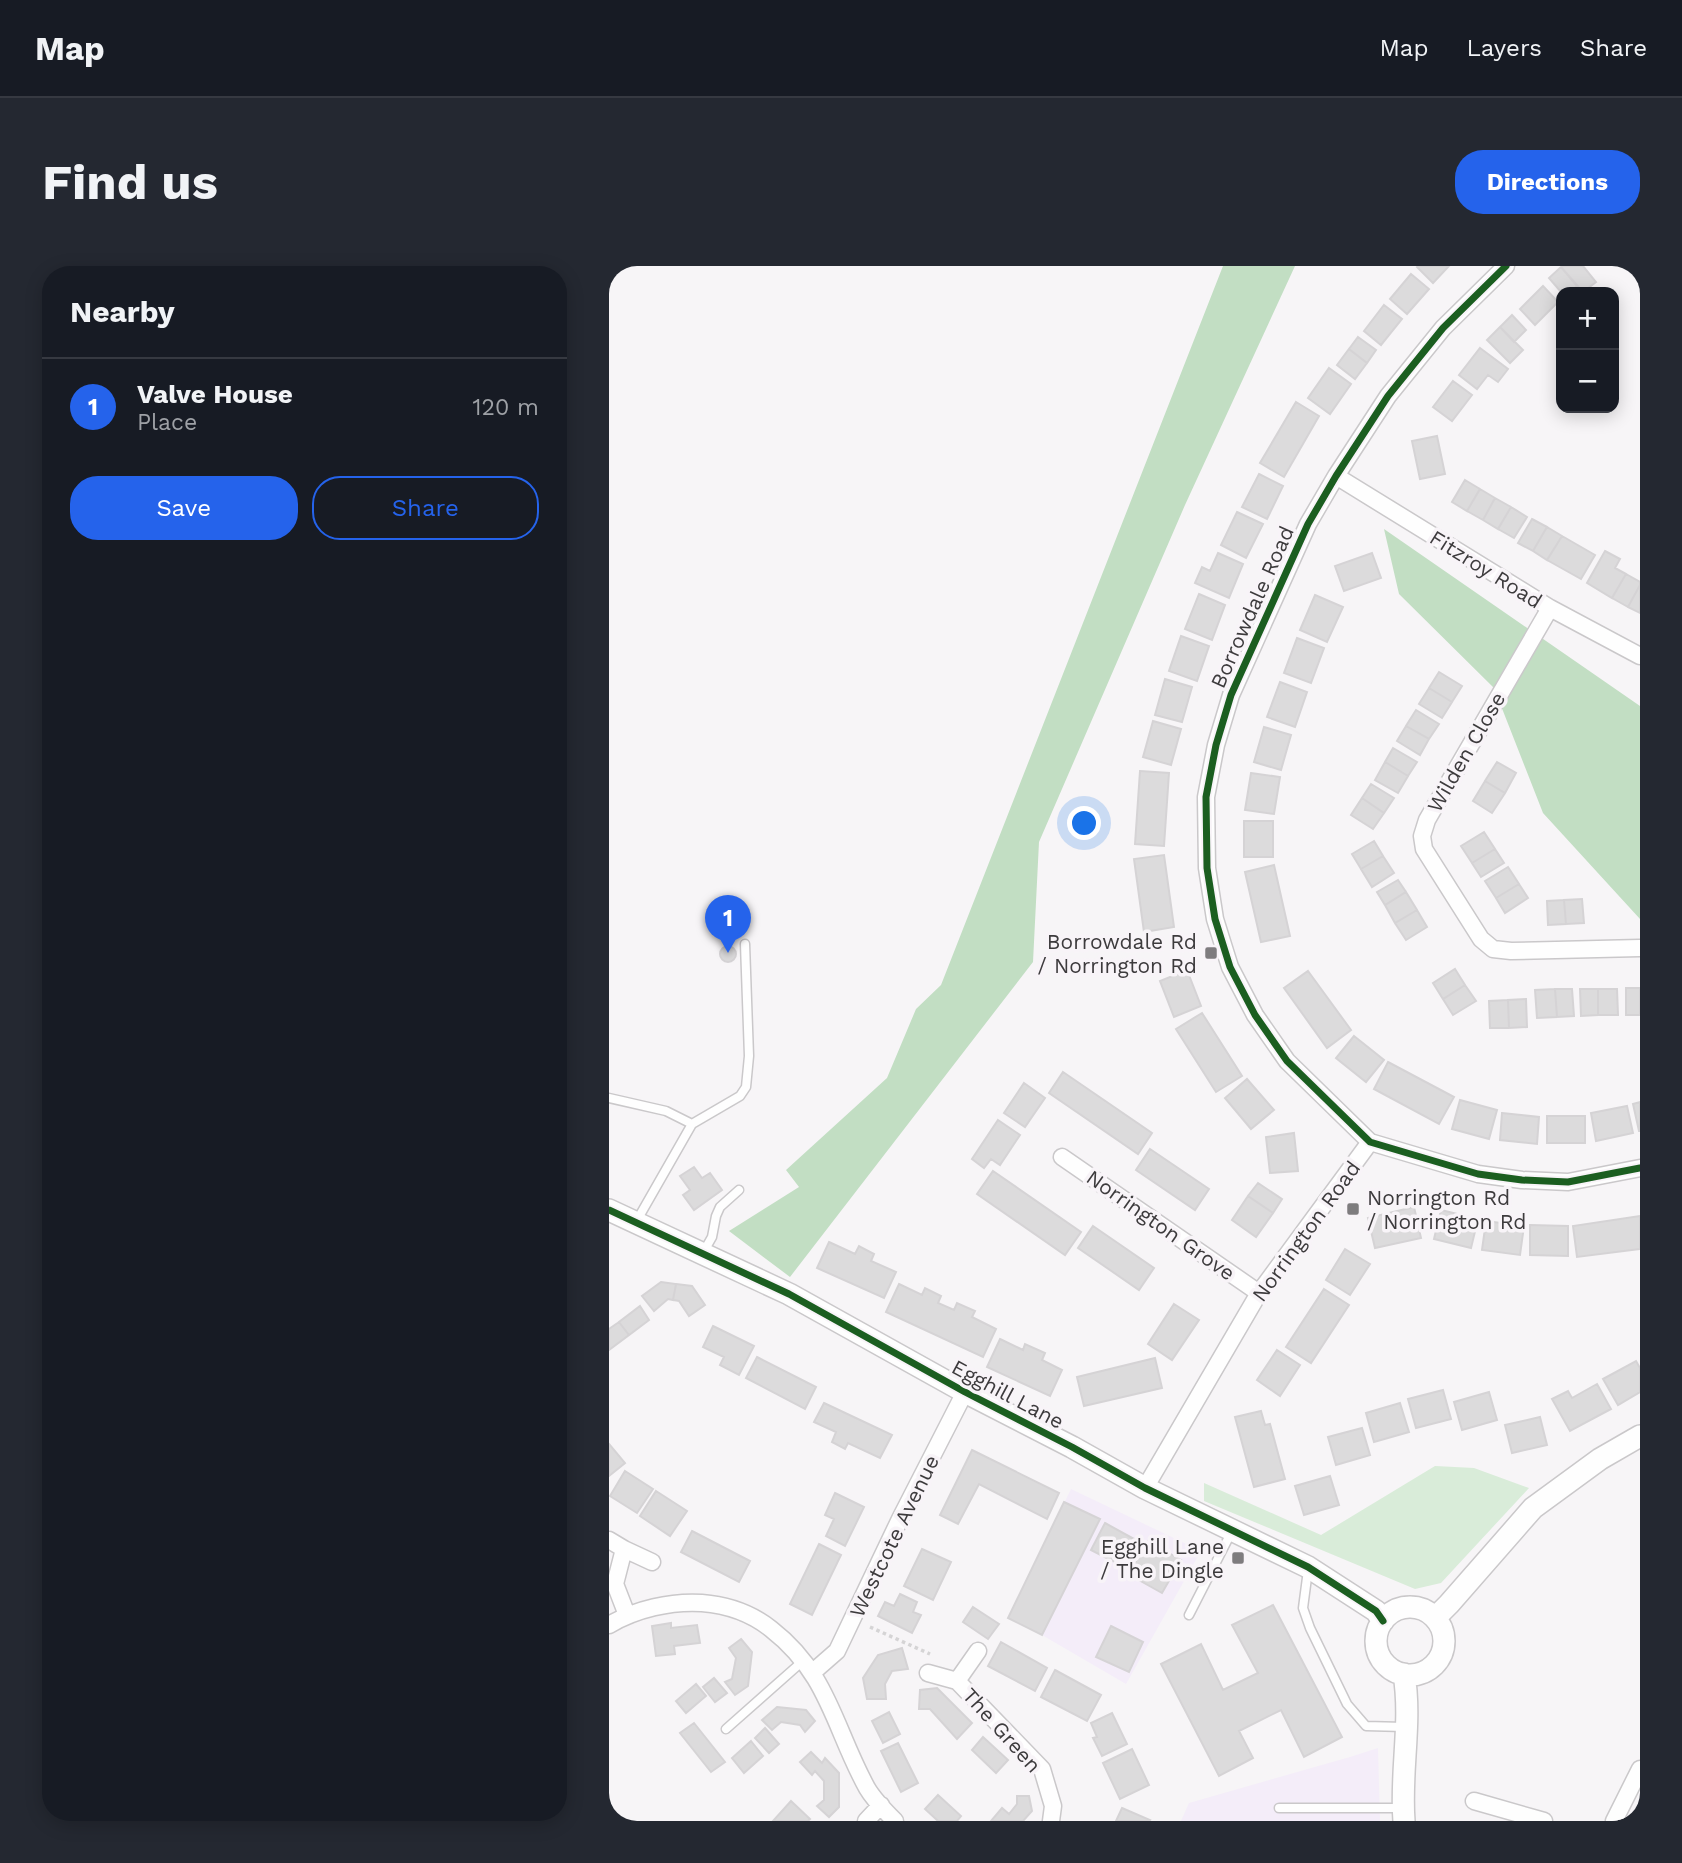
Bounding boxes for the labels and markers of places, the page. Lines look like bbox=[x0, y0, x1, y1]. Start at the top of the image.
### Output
pin: 1 bbox=[705, 895, 751, 953]
place label: Borrowdale Rd / Norrington Rd bbox=[1038, 929, 1197, 978]
marker: Borrowdale Rd / Norrington Rd bbox=[1203, 945, 1219, 961]
place label: Norrington Rd / Norrington Rd bbox=[1367, 1185, 1526, 1234]
marker: Norrington Rd / Norrington Rd bbox=[1345, 1201, 1361, 1217]
place label: Egghill Lane / The Dingle bbox=[1100, 1534, 1224, 1583]
marker: Egghill Lane / The Dingle bbox=[1230, 1550, 1246, 1566]

